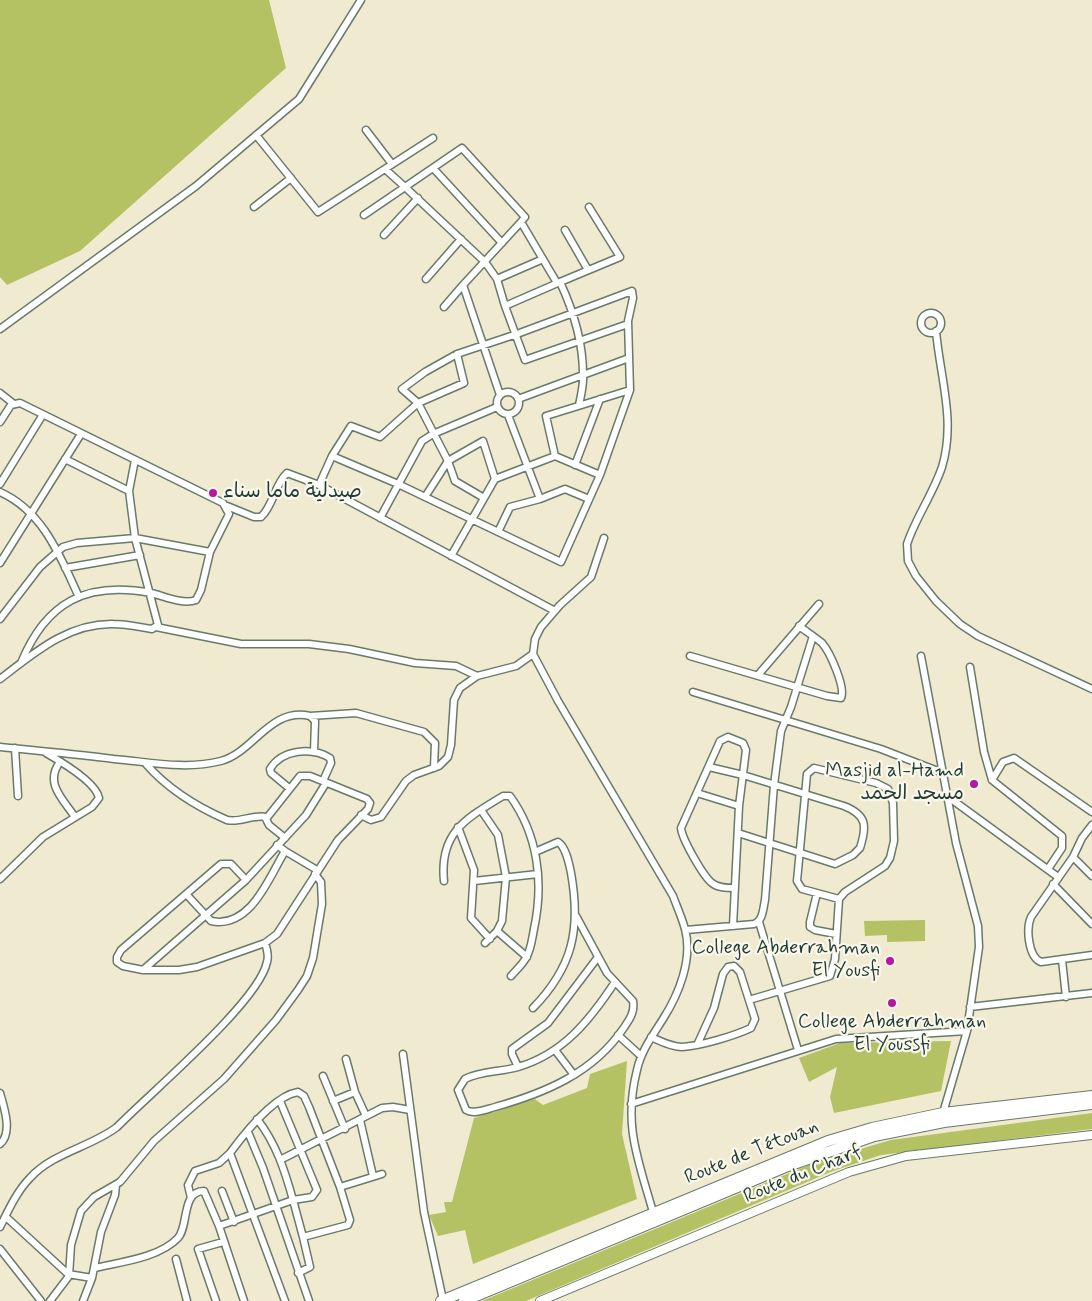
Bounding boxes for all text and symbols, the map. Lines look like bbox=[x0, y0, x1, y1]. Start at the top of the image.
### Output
place label: صيدلية ماما سناء bbox=[223, 481, 362, 505]
marker: صيدلية ماما سناء bbox=[207, 487, 219, 499]
place label: Masjid al-Hamd مسجد الحمد bbox=[825, 760, 964, 807]
marker: Masjid al-Hamd مسجد الحمد bbox=[968, 778, 980, 790]
place label: College Abderrahman El Yousfi bbox=[692, 937, 880, 984]
marker: College Abderrahman El Yousfi bbox=[884, 955, 896, 967]
marker: College Abderrahman El Youssfi bbox=[886, 997, 898, 1009]
place label: College Abderrahman El Youssfi bbox=[798, 1011, 986, 1058]
street label: Route de Tétouan bbox=[681, 1115, 823, 1191]
street label: Route du Charf bbox=[740, 1140, 866, 1210]

